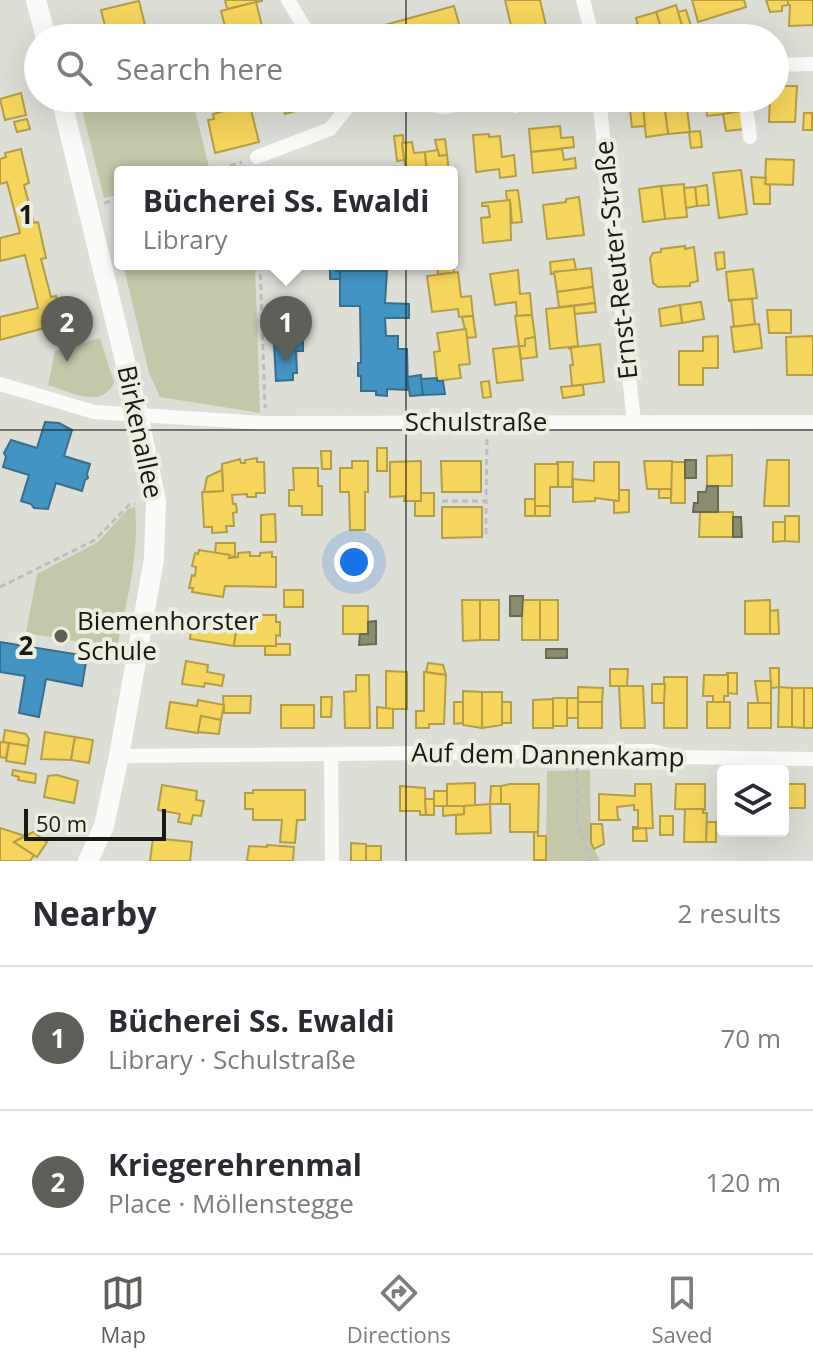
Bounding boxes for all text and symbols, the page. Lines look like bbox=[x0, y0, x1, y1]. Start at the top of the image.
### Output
search box bbox=[24, 24, 789, 112]
icon: search bbox=[52, 46, 96, 90]
text: Search here bbox=[116, 48, 283, 89]
street label: Ernst-Reuter-Straße bbox=[585, 139, 645, 381]
popup bbox=[114, 166, 458, 270]
text: Bücherei Ss. Ewaldi bbox=[143, 180, 429, 221]
text: 1 bbox=[19, 196, 33, 232]
text: Library bbox=[143, 221, 227, 257]
pin: 2 bbox=[41, 296, 93, 362]
pin: 1 bbox=[260, 296, 312, 362]
street label: Birkenallee bbox=[109, 362, 173, 502]
street label: Schulstraße bbox=[405, 403, 547, 439]
your location bbox=[334, 542, 374, 582]
place label: Biemenhorster Schule bbox=[77, 602, 259, 668]
text: 2 bbox=[19, 627, 34, 663]
marker: Biemenhorster Schule bbox=[52, 627, 70, 645]
street label: Auf dem Dannenkamp bbox=[411, 734, 685, 774]
map controls bbox=[717, 765, 789, 837]
button: layers bbox=[717, 765, 789, 837]
scale bar bbox=[24, 805, 166, 841]
text: 50 m bbox=[36, 808, 87, 838]
text: Nearby bbox=[32, 890, 157, 936]
text: 2 results bbox=[678, 895, 781, 931]
text: Bücherei Ss. Ewaldi bbox=[108, 1000, 395, 1041]
text: 1 bbox=[51, 1020, 65, 1056]
text: 70 m bbox=[720, 1020, 781, 1056]
text: Library · Schulstraße bbox=[108, 1041, 356, 1077]
text: Kriegerehrenmal bbox=[108, 1144, 362, 1185]
text: 2 bbox=[51, 1164, 65, 1200]
text: 120 m bbox=[706, 1164, 781, 1200]
text: Place · Möllenstegge bbox=[108, 1185, 354, 1221]
tab: Map bbox=[100, 1271, 146, 1349]
tab: Directions bbox=[347, 1271, 451, 1349]
tab: Saved bbox=[651, 1271, 713, 1349]

